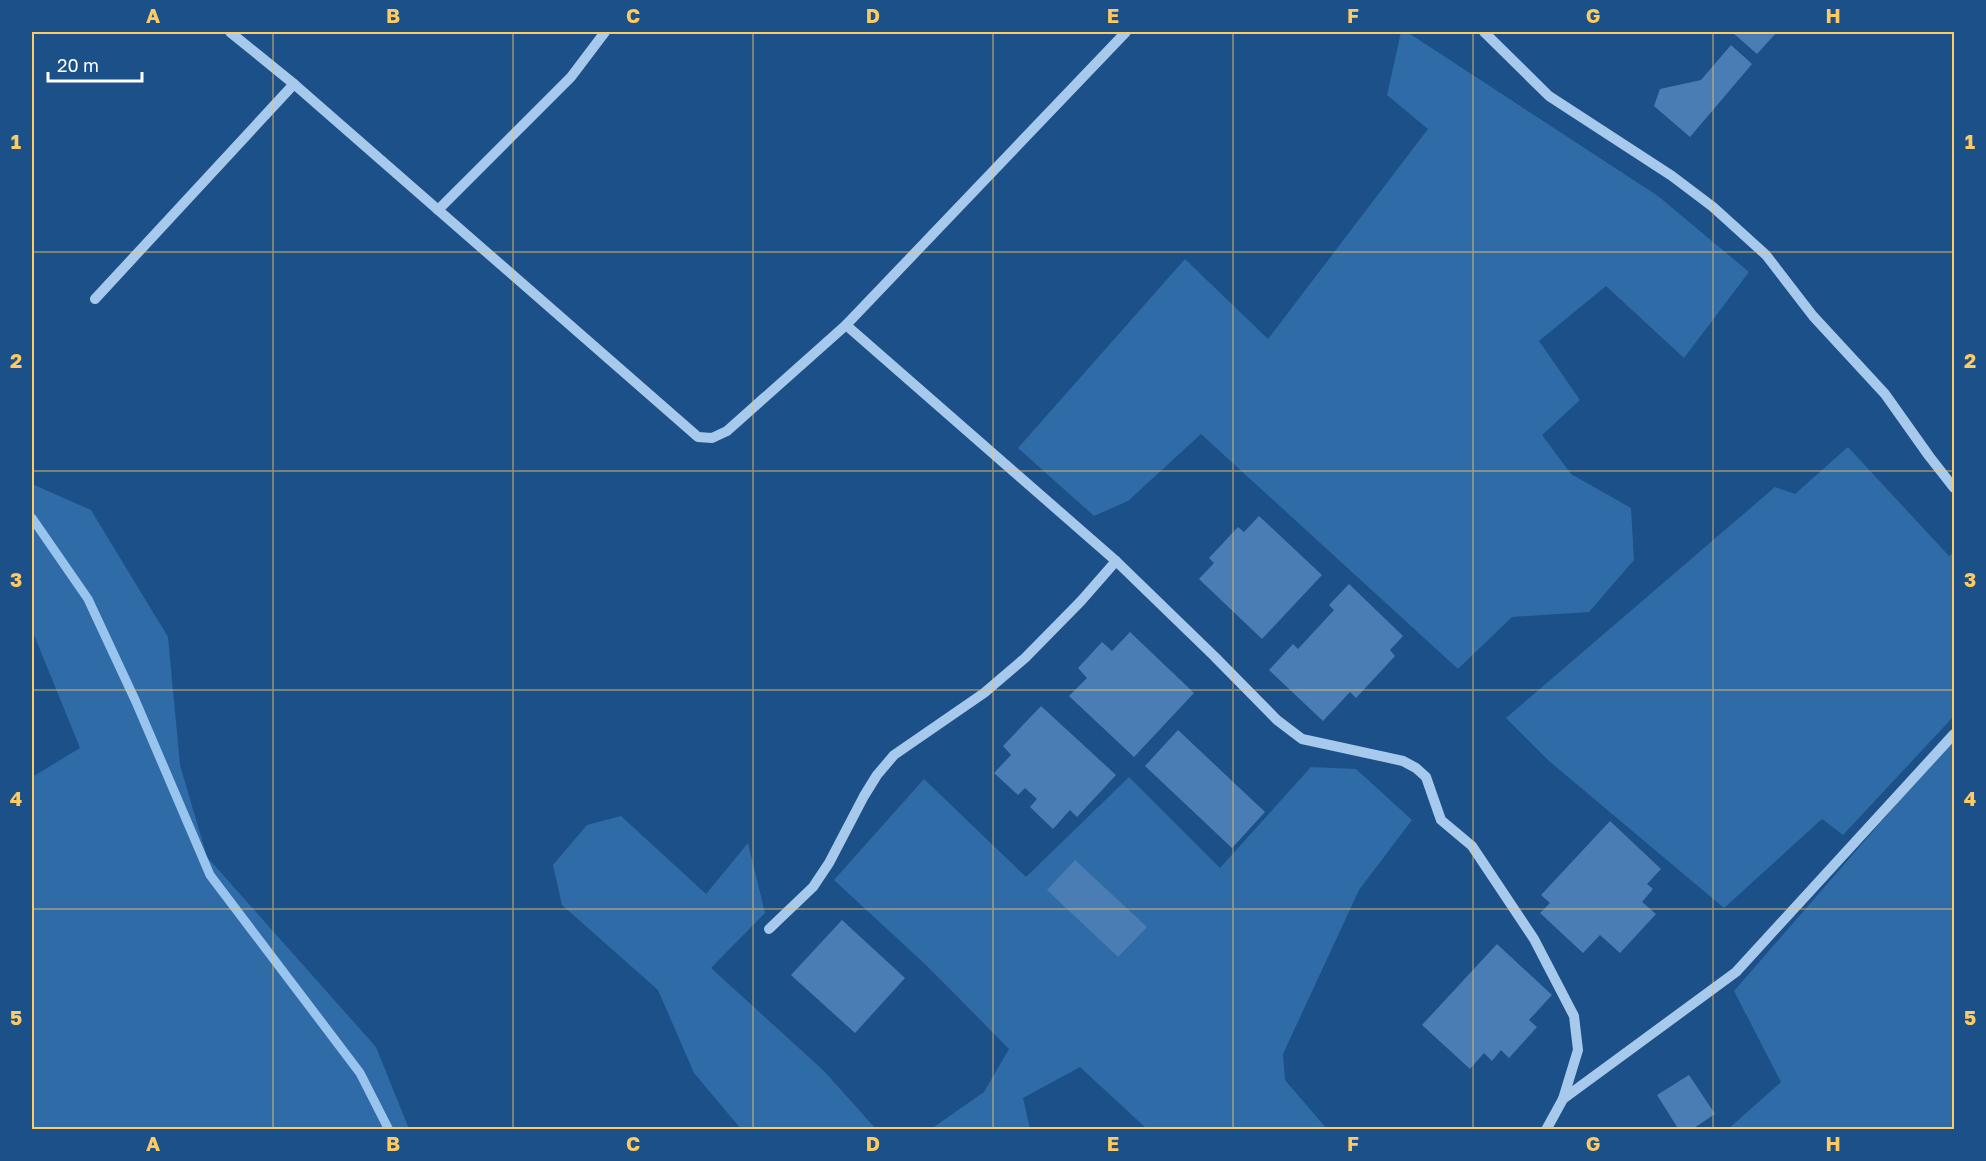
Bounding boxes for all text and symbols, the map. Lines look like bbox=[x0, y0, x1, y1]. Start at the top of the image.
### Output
text: A bbox=[146, 3, 160, 27]
text: B bbox=[386, 3, 400, 27]
text: C bbox=[626, 3, 640, 27]
text: D bbox=[866, 3, 880, 27]
text: E bbox=[1107, 3, 1119, 27]
text: F bbox=[1347, 3, 1359, 27]
text: G bbox=[1586, 3, 1600, 27]
text: H bbox=[1825, 3, 1841, 27]
scale bar bbox=[48, 45, 142, 83]
text: 20 m bbox=[57, 54, 99, 76]
text: 1 bbox=[11, 129, 21, 153]
text: 1 bbox=[1965, 129, 1975, 153]
text: 2 bbox=[10, 348, 22, 372]
text: 2 bbox=[1964, 348, 1976, 372]
text: 3 bbox=[10, 567, 22, 591]
text: 3 bbox=[1964, 567, 1976, 591]
text: 4 bbox=[10, 786, 22, 810]
text: 4 bbox=[1964, 786, 1976, 810]
text: 5 bbox=[10, 1005, 22, 1029]
text: 5 bbox=[1964, 1005, 1976, 1029]
text: A bbox=[146, 1131, 160, 1155]
text: B bbox=[386, 1131, 400, 1155]
text: C bbox=[626, 1131, 640, 1155]
text: D bbox=[866, 1131, 880, 1155]
text: E bbox=[1107, 1131, 1119, 1155]
text: F bbox=[1347, 1131, 1359, 1155]
text: G bbox=[1586, 1131, 1600, 1155]
text: H bbox=[1825, 1131, 1841, 1155]

